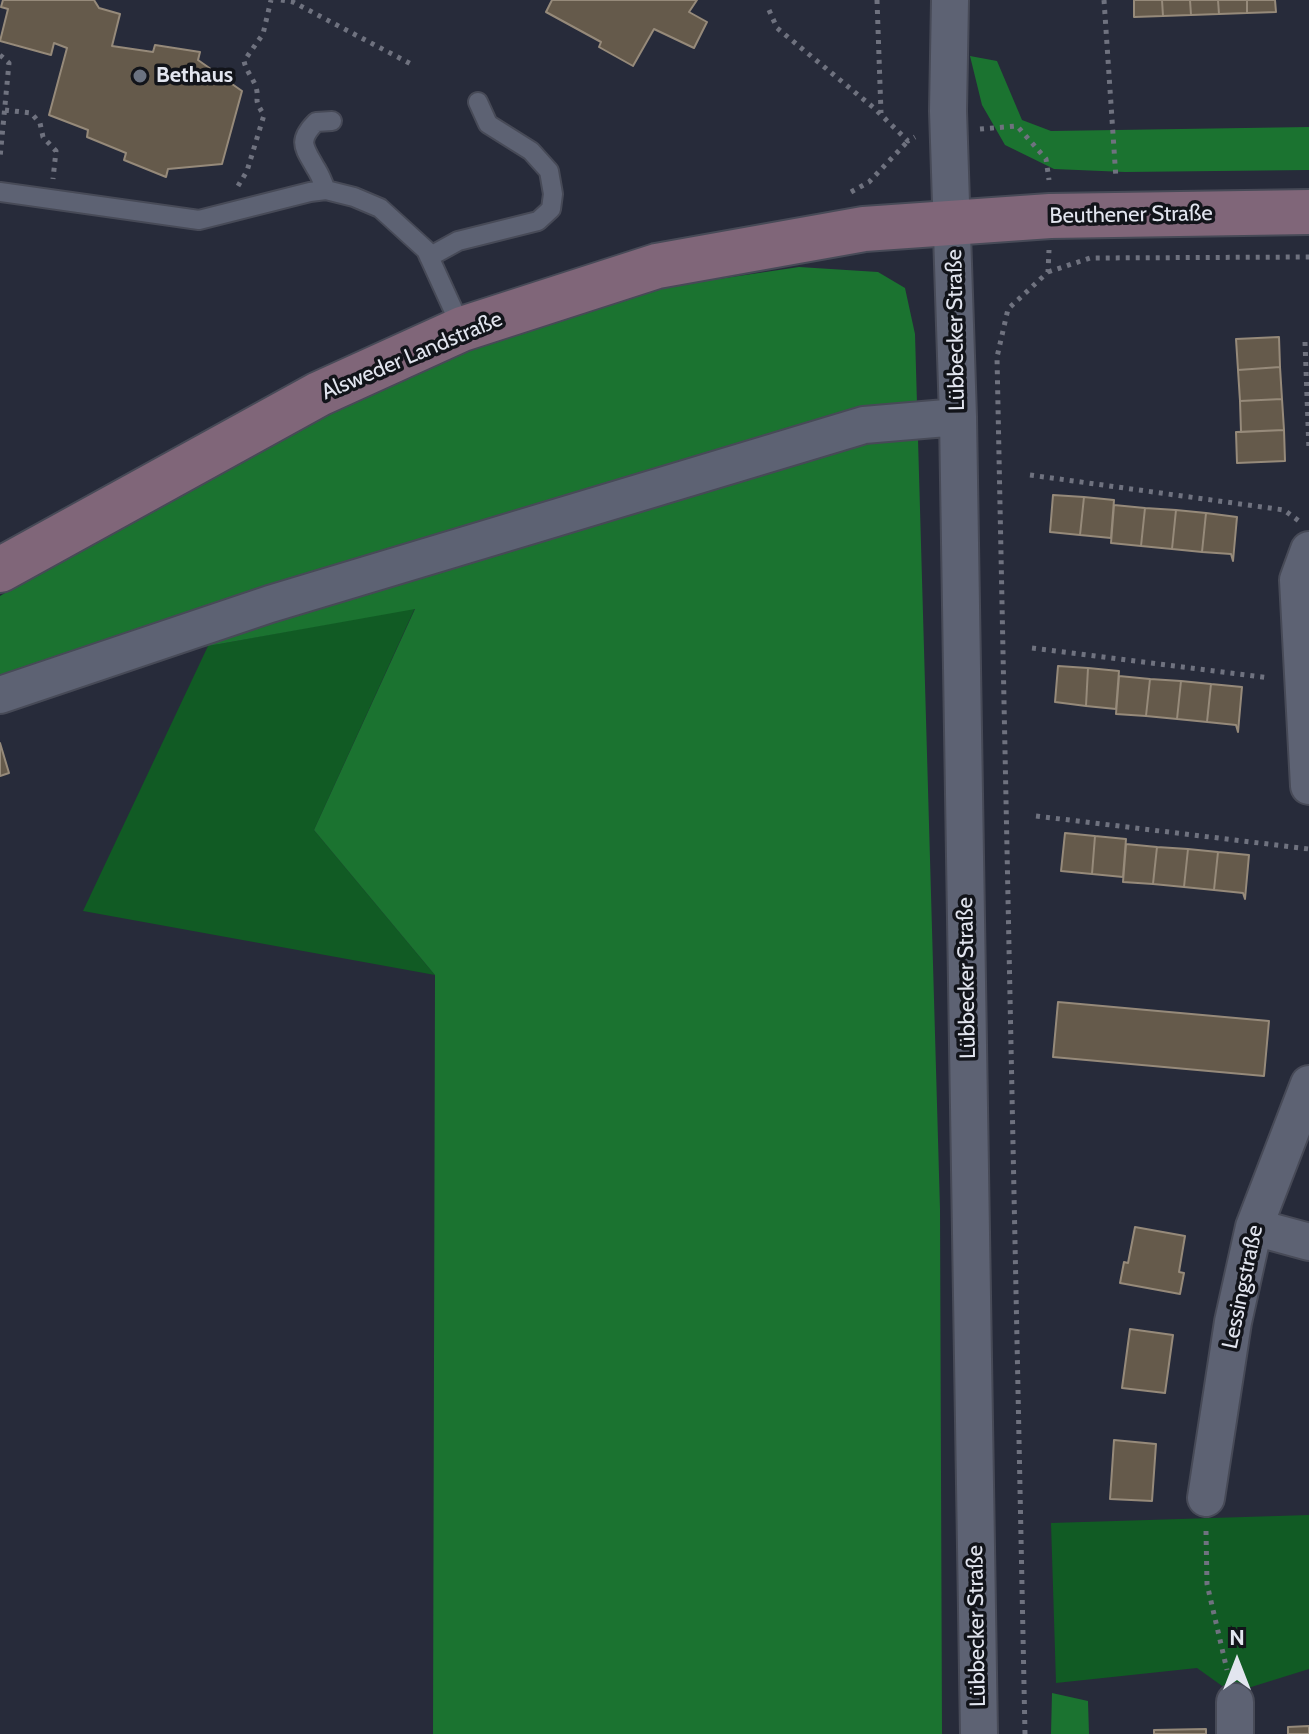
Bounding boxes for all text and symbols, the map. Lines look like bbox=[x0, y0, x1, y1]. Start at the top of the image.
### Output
place label: Bethaus bbox=[156, 63, 233, 89]
marker: Bethaus bbox=[131, 67, 149, 85]
street label: Beuthener Straße bbox=[1049, 200, 1213, 230]
street label: Lübbecker Straße bbox=[941, 249, 971, 411]
street label: Alsweder Landstraße bbox=[318, 306, 506, 406]
street label: Lübbecker Straße bbox=[952, 897, 982, 1059]
street label: Lessingstraße bbox=[1217, 1223, 1269, 1351]
street label: Lübbecker Straße bbox=[962, 1545, 992, 1707]
north arrow bbox=[1197, 1622, 1277, 1702]
text: N bbox=[1229, 1624, 1245, 1651]

